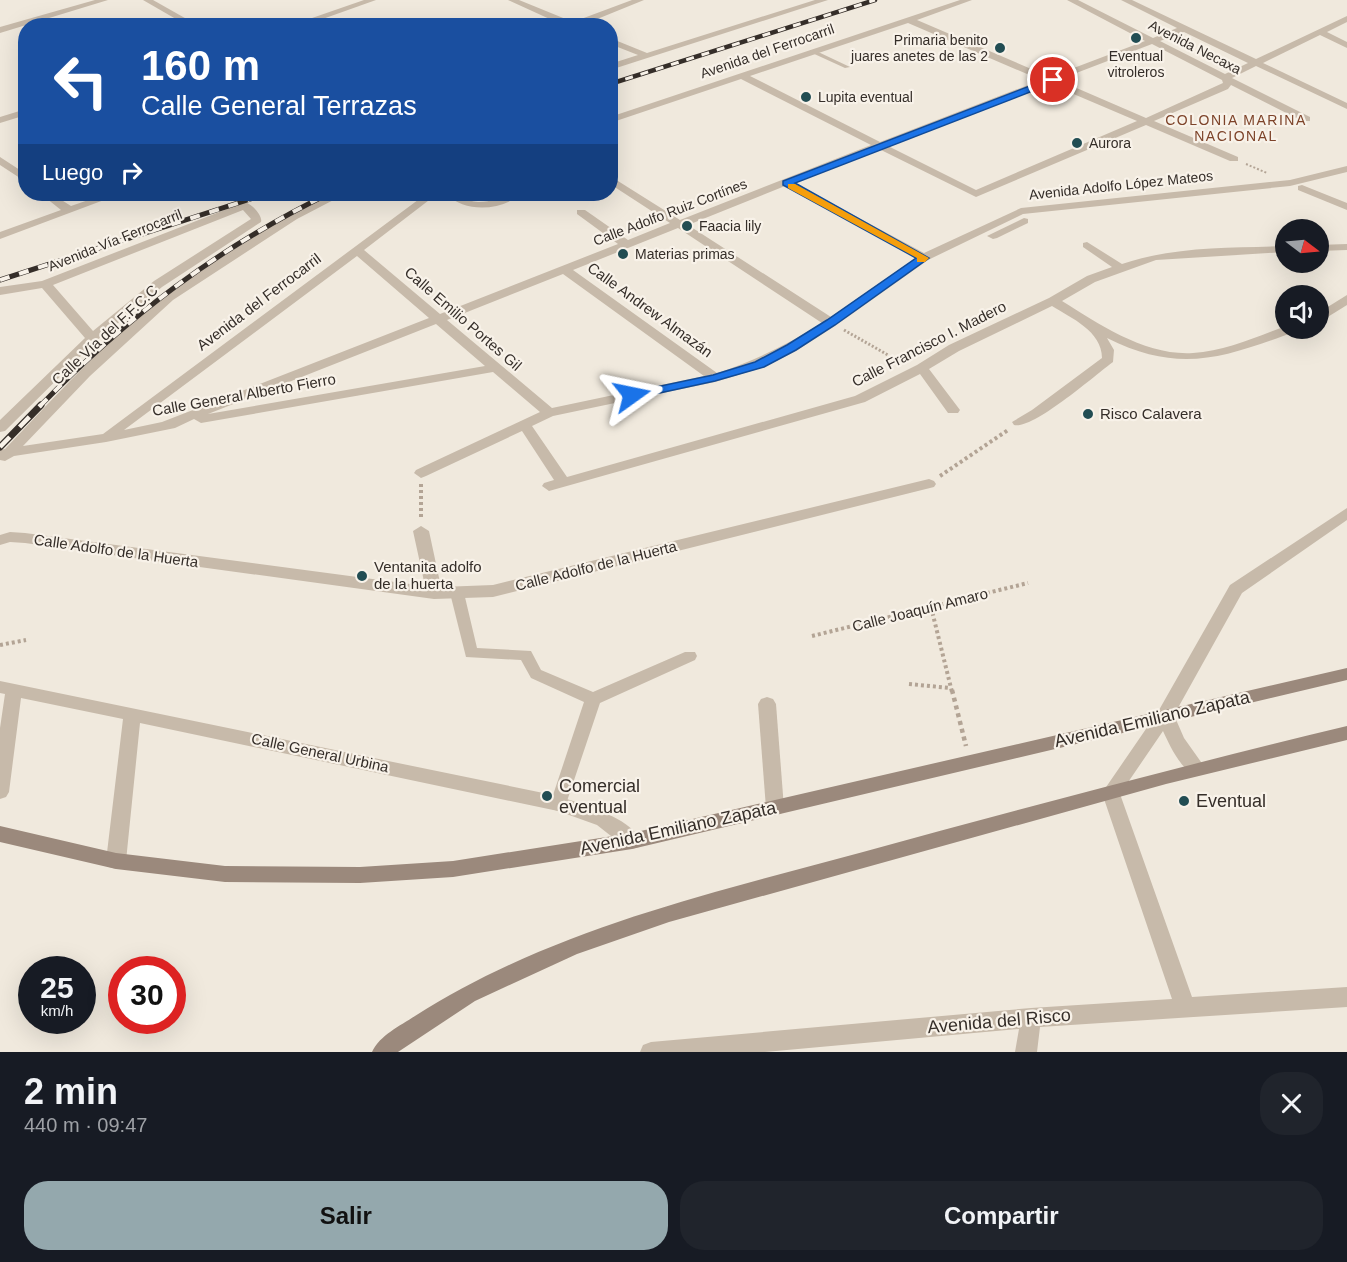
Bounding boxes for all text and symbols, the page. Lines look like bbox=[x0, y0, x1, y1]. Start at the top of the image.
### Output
street label: Avenida Necaxa bbox=[1146, 17, 1244, 77]
street label: Avenida del Ferrocarril bbox=[698, 21, 836, 81]
marker: Eventual vitroleros bbox=[1129, 31, 1143, 45]
place label: Primaria benito juares anetes de las 2 bbox=[850, 32, 988, 64]
marker: Primaria benito juares anetes de las 2 bbox=[993, 41, 1007, 55]
icon: left bbox=[42, 42, 120, 120]
text: 160 m bbox=[141, 42, 260, 89]
place label: Eventual vitroleros bbox=[1108, 48, 1164, 80]
pin bbox=[1027, 54, 1078, 105]
icon: arrive bbox=[1036, 63, 1069, 96]
place label: Lupita eventual bbox=[818, 89, 913, 105]
marker: Lupita eventual bbox=[799, 90, 813, 104]
text: Calle General Terrazas bbox=[141, 91, 417, 121]
district label: COLONIA MARINA NACIONAL bbox=[1165, 112, 1307, 144]
place label: Aurora bbox=[1089, 135, 1131, 151]
marker: Aurora bbox=[1070, 136, 1084, 150]
icon: right bbox=[115, 156, 148, 189]
text: Luego bbox=[42, 160, 103, 185]
street label: Avenida Adolfo López Mateos bbox=[1028, 167, 1214, 203]
street label: Calle Adolfo Ruiz Cortínes bbox=[591, 175, 749, 249]
street label: Avenida Vía Ferrocarril bbox=[46, 206, 184, 274]
place label: Faacia lily bbox=[699, 218, 761, 234]
marker: Faacia lily bbox=[680, 219, 694, 233]
north arrow bbox=[1275, 219, 1329, 273]
map controls bbox=[1275, 219, 1329, 339]
place label: Materias primas bbox=[635, 246, 735, 262]
marker: Materias primas bbox=[616, 247, 630, 261]
street label: Avenida del Ferrocarril bbox=[193, 249, 324, 354]
street label: Calle Andrew Almazán bbox=[585, 259, 716, 361]
street label: Calle Emilio Portes Gil bbox=[401, 263, 525, 374]
street label: Calle Vía del F.F.C.C bbox=[48, 281, 161, 388]
button: sound bbox=[1275, 285, 1329, 339]
street label: Calle Francisco I. Madero bbox=[849, 297, 1009, 390]
position arrow bbox=[600, 363, 664, 427]
street label: Calle General Alberto Fierro bbox=[151, 370, 337, 419]
place label: Risco Calavera bbox=[1100, 405, 1202, 422]
marker: Risco Calavera bbox=[1081, 407, 1095, 421]
street label: Calle Adolfo de la Huerta bbox=[33, 531, 200, 571]
street label: Calle Adolfo de la Huerta bbox=[513, 537, 679, 594]
place label: Ventanita adolfo de la huerta bbox=[374, 558, 482, 592]
marker: Ventanita adolfo de la huerta bbox=[355, 569, 369, 583]
street label: Calle Joaquín Amaro bbox=[850, 584, 989, 635]
street label: Avenida Emiliano Zapata bbox=[1052, 687, 1253, 751]
street label: Calle General Urbina bbox=[250, 730, 391, 776]
place label: Comercial eventual bbox=[559, 776, 640, 817]
marker: Comercial eventual bbox=[540, 789, 554, 803]
place label: Eventual bbox=[1196, 791, 1266, 811]
marker: Eventual bbox=[1177, 794, 1191, 808]
street label: Avenida Emiliano Zapata bbox=[578, 797, 779, 859]
speed limit sign: 30 bbox=[108, 956, 186, 1034]
text: 25 bbox=[40, 971, 74, 1004]
text: km/h bbox=[41, 1002, 73, 1019]
street label: Avenida del Risco bbox=[927, 1005, 1071, 1037]
text: 2 min bbox=[24, 1071, 118, 1112]
button: close bbox=[1260, 1072, 1323, 1135]
text: 440 m · 09:47 bbox=[24, 1114, 147, 1136]
button: Salir bbox=[24, 1181, 668, 1250]
button: Compartir bbox=[680, 1181, 1323, 1250]

